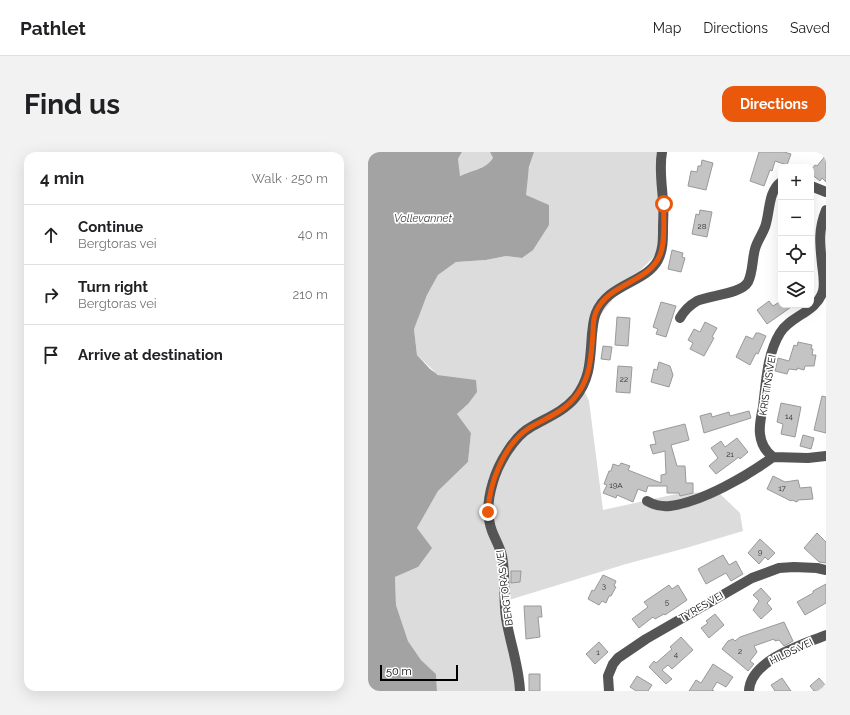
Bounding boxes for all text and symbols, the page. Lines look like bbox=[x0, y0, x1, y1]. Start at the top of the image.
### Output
text: Pathlet bbox=[20, 17, 86, 39]
text: Map bbox=[653, 20, 681, 36]
text: Directions bbox=[703, 20, 768, 36]
text: Saved bbox=[790, 20, 830, 36]
button: Directions bbox=[722, 86, 826, 122]
text: Find us bbox=[24, 88, 120, 121]
map controls bbox=[778, 164, 814, 308]
button: + bbox=[778, 164, 814, 200]
text: 4 min bbox=[40, 168, 84, 188]
text: Walk · 250 m bbox=[251, 171, 328, 186]
route start bbox=[655, 195, 673, 213]
button: − bbox=[778, 200, 814, 236]
water label: Vollevannet bbox=[394, 212, 452, 225]
text: Continue bbox=[78, 218, 143, 236]
house number: 28 bbox=[698, 221, 707, 231]
icon: ahead bbox=[40, 224, 62, 246]
text: 40 m bbox=[298, 227, 328, 242]
text: Bergtoras vei bbox=[78, 236, 157, 251]
button: locate bbox=[778, 236, 814, 272]
button: layers bbox=[778, 272, 814, 308]
text: Turn right bbox=[78, 278, 148, 296]
icon: right bbox=[40, 284, 62, 306]
text: 210 m bbox=[292, 287, 328, 302]
text: Bergtoras vei bbox=[78, 296, 157, 311]
icon: arrive bbox=[40, 344, 62, 366]
text: Arrive at destination bbox=[78, 346, 223, 364]
street label: KRISTINS VEI bbox=[757, 354, 778, 416]
house number: 22 bbox=[620, 374, 628, 384]
house number: 14 bbox=[785, 411, 794, 421]
house number: 21 bbox=[726, 449, 734, 459]
house number: 19A bbox=[609, 480, 623, 490]
house number: 17 bbox=[778, 483, 787, 493]
route end bbox=[479, 503, 497, 521]
house number: 9 bbox=[758, 547, 763, 557]
street label: BERGTORAS VEI bbox=[494, 549, 515, 627]
house number: 3 bbox=[602, 581, 606, 591]
street label: TYRES VEI bbox=[677, 589, 725, 623]
house number: 5 bbox=[665, 597, 670, 607]
street label: HILDS VEI bbox=[768, 636, 815, 667]
house number: 2 bbox=[738, 646, 742, 656]
house number: 1 bbox=[596, 647, 600, 657]
house number: 4 bbox=[674, 649, 679, 659]
scale bar bbox=[380, 663, 458, 682]
text: 50 m bbox=[386, 665, 412, 678]

